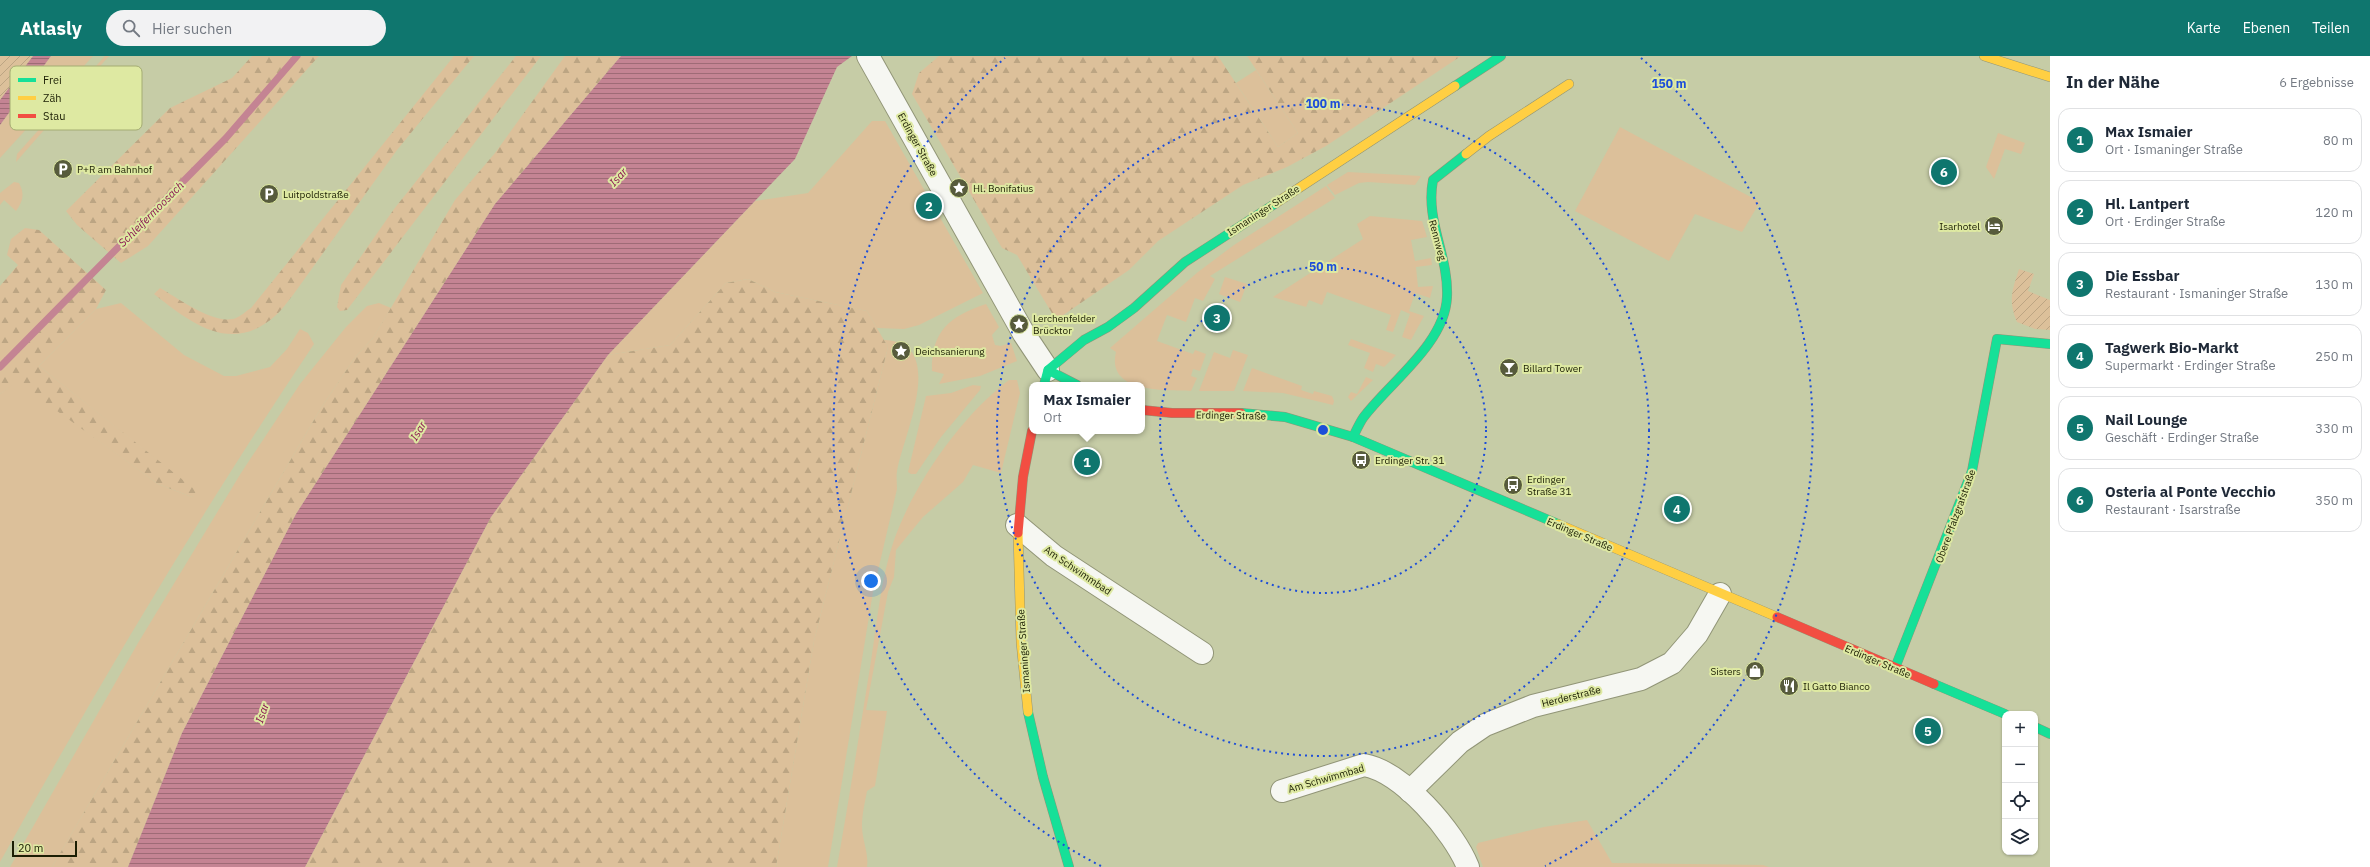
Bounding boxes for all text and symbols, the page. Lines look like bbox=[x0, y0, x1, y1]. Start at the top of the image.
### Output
search box bbox=[106, 10, 386, 46]
text: Atlasly bbox=[20, 16, 82, 40]
icon: search bbox=[120, 17, 142, 39]
text: Hier suchen bbox=[152, 19, 232, 38]
text: Karte bbox=[2187, 19, 2221, 37]
text: Ebenen bbox=[2243, 19, 2290, 37]
text: Teilen bbox=[2312, 19, 2350, 37]
legend bbox=[10, 66, 142, 130]
text: In der Nähe bbox=[2066, 71, 2160, 93]
text: Frei bbox=[43, 73, 62, 87]
text: 6 Ergebnisse bbox=[2279, 74, 2354, 91]
text: 150 m bbox=[1651, 76, 1687, 91]
text: Zäh bbox=[43, 91, 62, 105]
text: 100 m bbox=[1305, 96, 1341, 111]
text: Stau bbox=[43, 109, 65, 123]
street label: Erdinger Straße bbox=[895, 110, 941, 179]
text: Max Ismaier bbox=[2105, 122, 2192, 141]
text: 1 bbox=[2076, 132, 2084, 149]
text: 80 m bbox=[2323, 132, 2353, 149]
text: Ort · Ismaninger Straße bbox=[2105, 141, 2243, 158]
pin: 6 bbox=[1931, 157, 1957, 187]
parking icon: P+R am Bahnhof bbox=[52, 158, 74, 180]
place label: P+R am Bahnhof bbox=[77, 163, 153, 176]
water label: Isar bbox=[606, 164, 631, 189]
place icon: Hl. Bonifatius bbox=[948, 177, 970, 199]
water label: Schleifermoosach bbox=[115, 178, 187, 250]
place label: Hl. Bonifatius bbox=[973, 182, 1034, 195]
street label: Ismaninger Straße bbox=[1225, 182, 1302, 239]
parking icon: Luitpoldstraße bbox=[258, 183, 280, 205]
place label: Luitpoldstraße bbox=[283, 188, 349, 201]
pin: 2 bbox=[916, 191, 942, 221]
text: Hl. Lantpert bbox=[2105, 194, 2189, 213]
text: 2 bbox=[2076, 204, 2084, 221]
text: 120 m bbox=[2315, 204, 2353, 221]
text: Ort · Erdinger Straße bbox=[2105, 213, 2225, 230]
hotel icon: Isarhotel bbox=[1983, 215, 2005, 237]
street label: Rennweg bbox=[1426, 218, 1449, 263]
place label: Isarhotel bbox=[1939, 220, 1980, 233]
text: 50 m bbox=[1309, 259, 1337, 274]
text: Die Essbar bbox=[2105, 266, 2180, 285]
text: 3 bbox=[2076, 276, 2084, 293]
text: 130 m bbox=[2315, 276, 2353, 293]
text: Restaurant · Ismaninger Straße bbox=[2105, 285, 2288, 302]
pin: 3 bbox=[1204, 303, 1230, 333]
place label: Lerchenfelder Brücktor bbox=[1033, 312, 1096, 337]
place icon: Lerchenfelder Brücktor bbox=[1008, 313, 1030, 335]
text: Tagwerk Bio-Markt bbox=[2105, 338, 2239, 357]
place icon: Deichsanierung bbox=[890, 340, 912, 362]
place label: Deichsanierung bbox=[915, 345, 985, 358]
text: 4 bbox=[2076, 348, 2084, 365]
text: 250 m bbox=[2315, 348, 2353, 365]
bar icon: Billard Tower bbox=[1498, 357, 1520, 379]
text: Supermarkt · Erdinger Straße bbox=[2105, 357, 2276, 374]
place label: Billard Tower bbox=[1523, 362, 1582, 375]
popup bbox=[1029, 382, 1145, 434]
text: Max Ismaier bbox=[1043, 390, 1131, 409]
street label: Erdinger Straße bbox=[1196, 408, 1267, 423]
text: Ort bbox=[1043, 409, 1062, 426]
text: Nail Lounge bbox=[2105, 410, 2188, 429]
water label: Isar bbox=[407, 418, 430, 443]
text: 5 bbox=[2076, 420, 2084, 437]
text: 330 m bbox=[2315, 420, 2353, 437]
centre of rings bbox=[1316, 423, 1330, 437]
text: Geschäft · Erdinger Straße bbox=[2105, 429, 2259, 446]
pin: 1 bbox=[1074, 447, 1100, 477]
bus stop icon: Erdinger Str. 31 bbox=[1350, 449, 1372, 471]
place label: Erdinger Str. 31 bbox=[1375, 454, 1444, 467]
street label: Obere Pfalzgrafstraße bbox=[1933, 467, 1979, 565]
place label: Erdinger Straße 31 bbox=[1527, 473, 1572, 498]
bus stop icon: Erdinger Straße 31 bbox=[1502, 474, 1524, 496]
text: Osteria al Ponte Vecchio bbox=[2105, 482, 2276, 501]
text: 6 bbox=[2076, 492, 2084, 509]
text: 350 m bbox=[2315, 492, 2353, 509]
pin: 4 bbox=[1664, 494, 1690, 524]
text: Restaurant · Isarstraße bbox=[2105, 501, 2241, 518]
street label: Erdinger Straße bbox=[1545, 515, 1615, 554]
street label: Am Schwimmbad bbox=[1042, 543, 1114, 598]
your location bbox=[861, 571, 881, 591]
street label: Ismaninger Straße bbox=[1014, 608, 1033, 693]
street label: Erdinger Straße bbox=[1843, 642, 1913, 681]
shop icon: Sisters bbox=[1744, 660, 1766, 682]
place label: Sisters bbox=[1710, 665, 1741, 678]
restaurant icon: Il Gatto Bianco bbox=[1778, 675, 1800, 697]
place label: Il Gatto Bianco bbox=[1803, 680, 1870, 693]
street label: Herderstraße bbox=[1540, 683, 1602, 710]
water label: Isar bbox=[252, 700, 272, 725]
map controls bbox=[2002, 711, 2038, 855]
button: + bbox=[2002, 711, 2038, 747]
pin: 5 bbox=[1915, 716, 1941, 746]
button: − bbox=[2002, 747, 2038, 783]
street label: Am Schwimmbad bbox=[1287, 761, 1366, 796]
button: locate bbox=[2002, 783, 2038, 819]
button: layers bbox=[2002, 819, 2038, 855]
scale bar bbox=[12, 839, 77, 858]
text: 20 m bbox=[18, 841, 43, 855]

